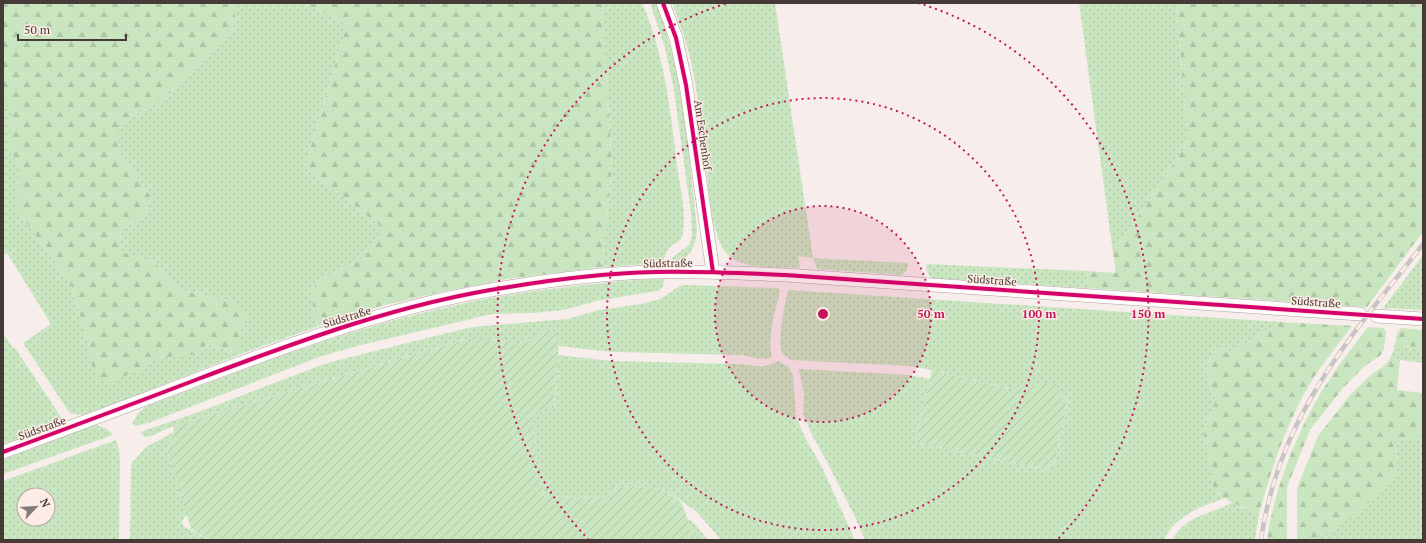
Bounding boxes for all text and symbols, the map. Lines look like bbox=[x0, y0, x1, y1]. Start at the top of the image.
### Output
scale bar bbox=[18, 16, 126, 42]
text: 50 m bbox=[24, 22, 51, 37]
street label: Am Eschenhof bbox=[691, 99, 715, 172]
street label: Südstraße bbox=[643, 256, 693, 270]
street label: Südstraße bbox=[967, 271, 1018, 289]
street label: Südstraße bbox=[1291, 293, 1342, 311]
street label: Südstraße bbox=[321, 303, 373, 331]
text: 50 m bbox=[917, 306, 945, 321]
text: 100 m bbox=[1022, 306, 1056, 321]
text: 150 m bbox=[1131, 306, 1165, 321]
centre of rings bbox=[816, 307, 830, 321]
street label: Südstraße bbox=[16, 413, 68, 443]
north arrow bbox=[16, 487, 56, 527]
text: N bbox=[37, 496, 53, 510]

